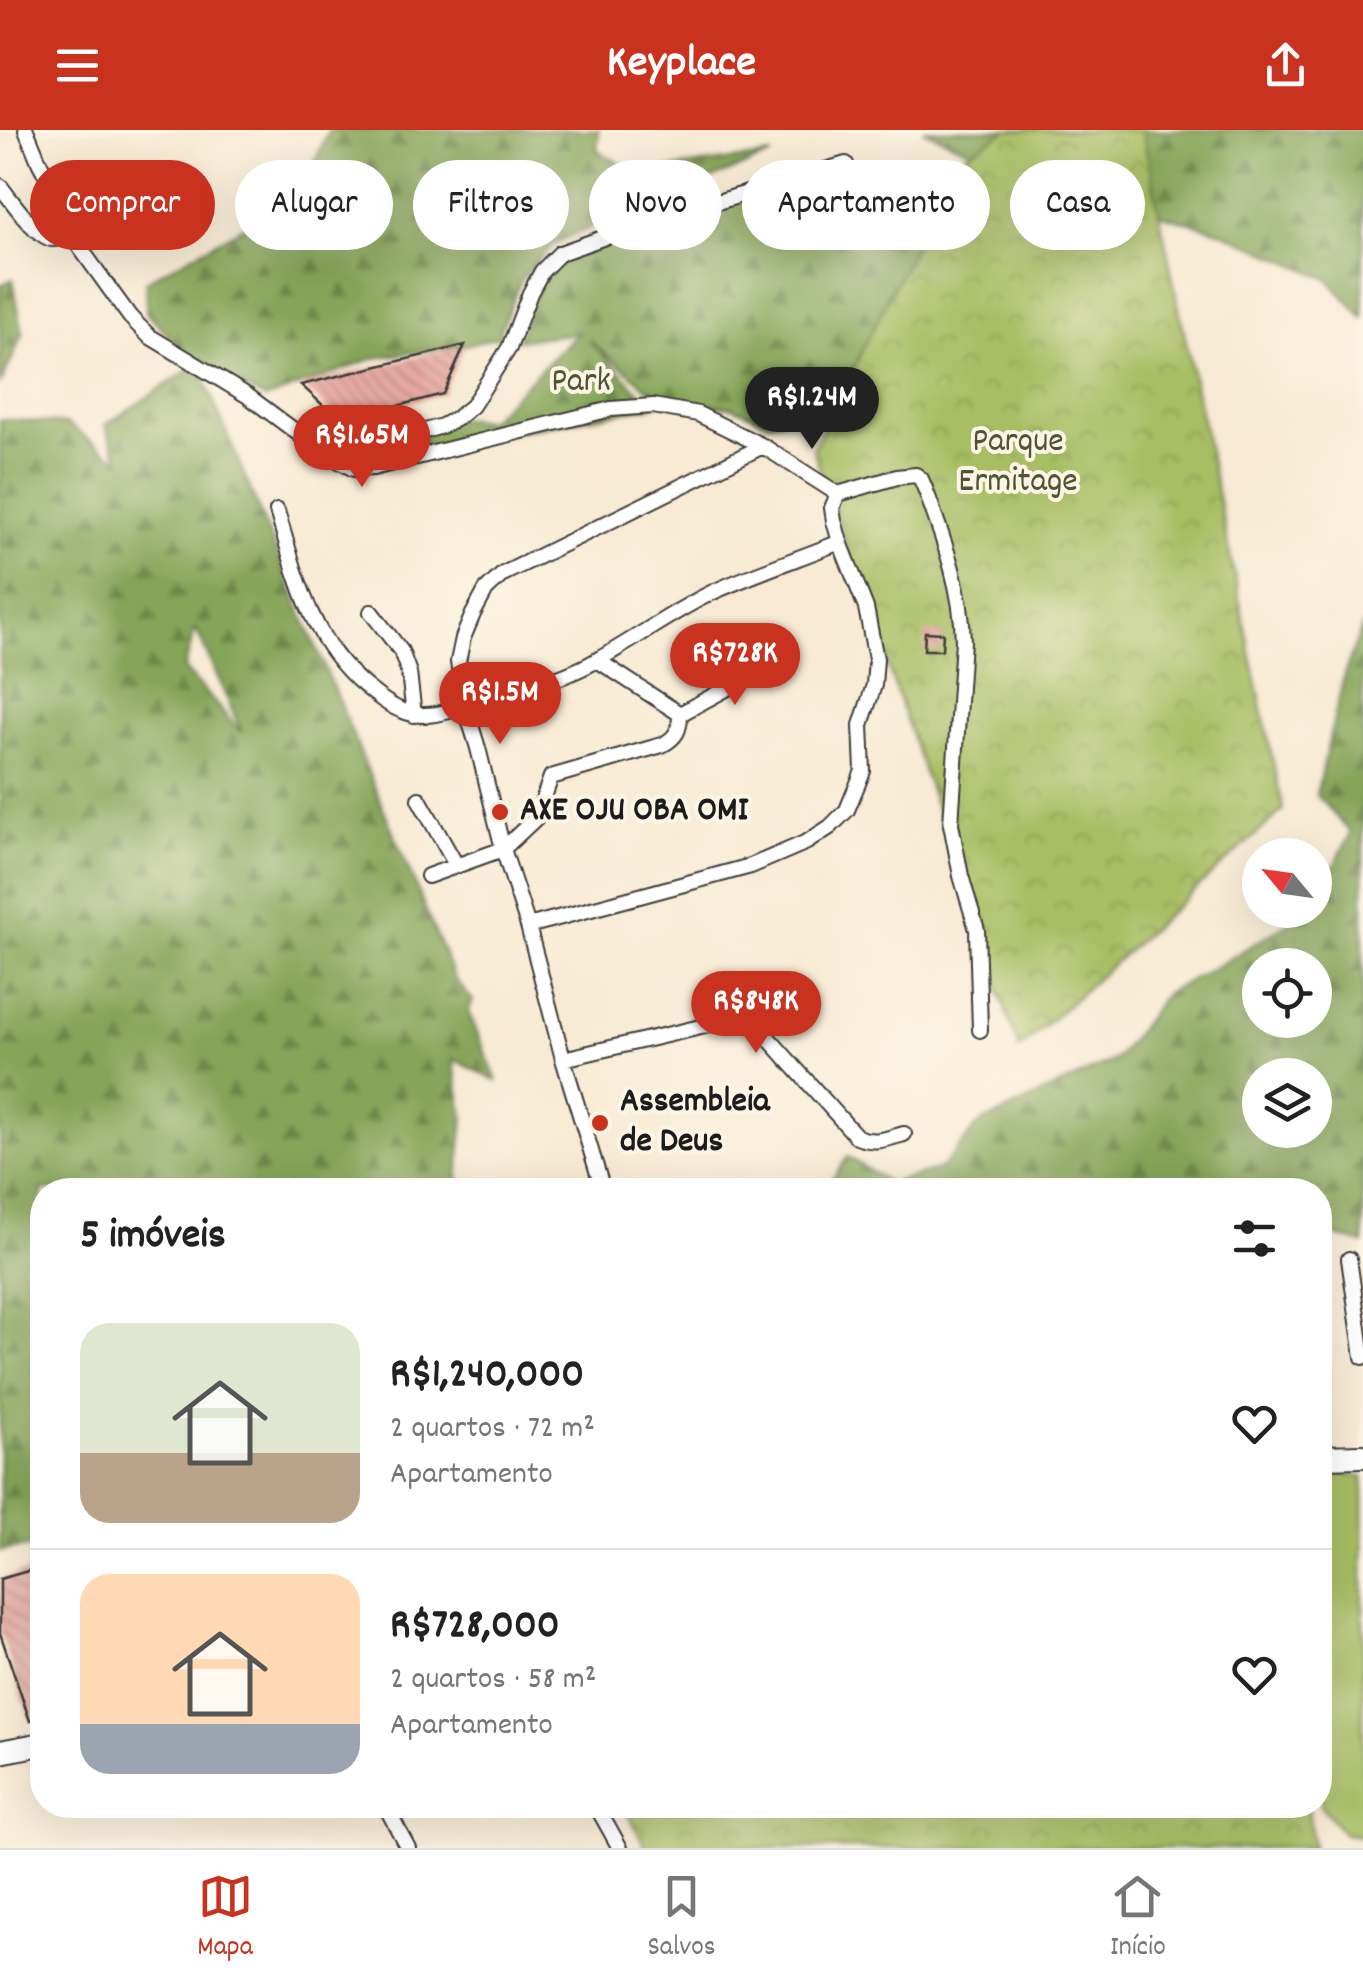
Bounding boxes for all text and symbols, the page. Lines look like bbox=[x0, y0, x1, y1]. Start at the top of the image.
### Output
text: Keyplace bbox=[607, 33, 756, 97]
icon: menu bbox=[50, 38, 105, 93]
icon: share bbox=[1258, 38, 1313, 93]
chip: Comprar bbox=[30, 160, 215, 250]
chip: Alugar bbox=[235, 160, 393, 250]
chip: Filtros bbox=[413, 160, 569, 250]
chip: Novo bbox=[589, 160, 722, 250]
chip: Apartamento bbox=[742, 160, 990, 250]
chip: Casa bbox=[1010, 160, 1145, 250]
park label: Park bbox=[551, 358, 611, 408]
pin: R$1.24M bbox=[720, 367, 904, 452]
text: R$1.24M bbox=[767, 376, 857, 422]
pin: R$1.65M bbox=[270, 405, 454, 490]
text: R$1.65M bbox=[315, 414, 409, 460]
park label: Parque Ermitage bbox=[958, 418, 1078, 508]
pin: R$728K bbox=[654, 623, 816, 708]
text: R$728K bbox=[692, 632, 778, 678]
pin: R$1.5M bbox=[419, 662, 581, 747]
text: R$1.5M bbox=[461, 671, 539, 717]
place label: AXE OJU OBA OMI bbox=[520, 787, 748, 837]
marker: AXE OJU OBA OMI bbox=[489, 801, 511, 823]
north arrow bbox=[1242, 838, 1332, 928]
map controls bbox=[1242, 838, 1332, 1148]
button: locate bbox=[1242, 948, 1332, 1038]
pin: R$848K bbox=[675, 971, 837, 1056]
text: R$848K bbox=[713, 980, 799, 1026]
button: layers bbox=[1242, 1058, 1332, 1148]
place label: Assembleia de Deus bbox=[620, 1078, 771, 1168]
marker: Assembleia de Deus bbox=[589, 1112, 611, 1134]
text: 5 imóveis bbox=[80, 1208, 226, 1268]
icon: filters bbox=[1227, 1211, 1282, 1266]
text: R$1,240,000 bbox=[390, 1347, 584, 1407]
icon: home bbox=[160, 1363, 280, 1483]
icon: heart bbox=[1227, 1396, 1282, 1451]
text: 2 quartos · 72 m² bbox=[390, 1407, 595, 1453]
text: Apartamento bbox=[390, 1453, 553, 1499]
text: R$728,000 bbox=[390, 1598, 560, 1658]
icon: home bbox=[160, 1614, 280, 1734]
icon: heart bbox=[1227, 1647, 1282, 1702]
text: 2 quartos · 58 m² bbox=[390, 1658, 596, 1704]
text: Apartamento bbox=[390, 1704, 553, 1750]
tab: Mapa bbox=[197, 1869, 253, 1969]
tab: Salvos bbox=[647, 1869, 716, 1969]
tab: Início bbox=[1110, 1869, 1166, 1969]

